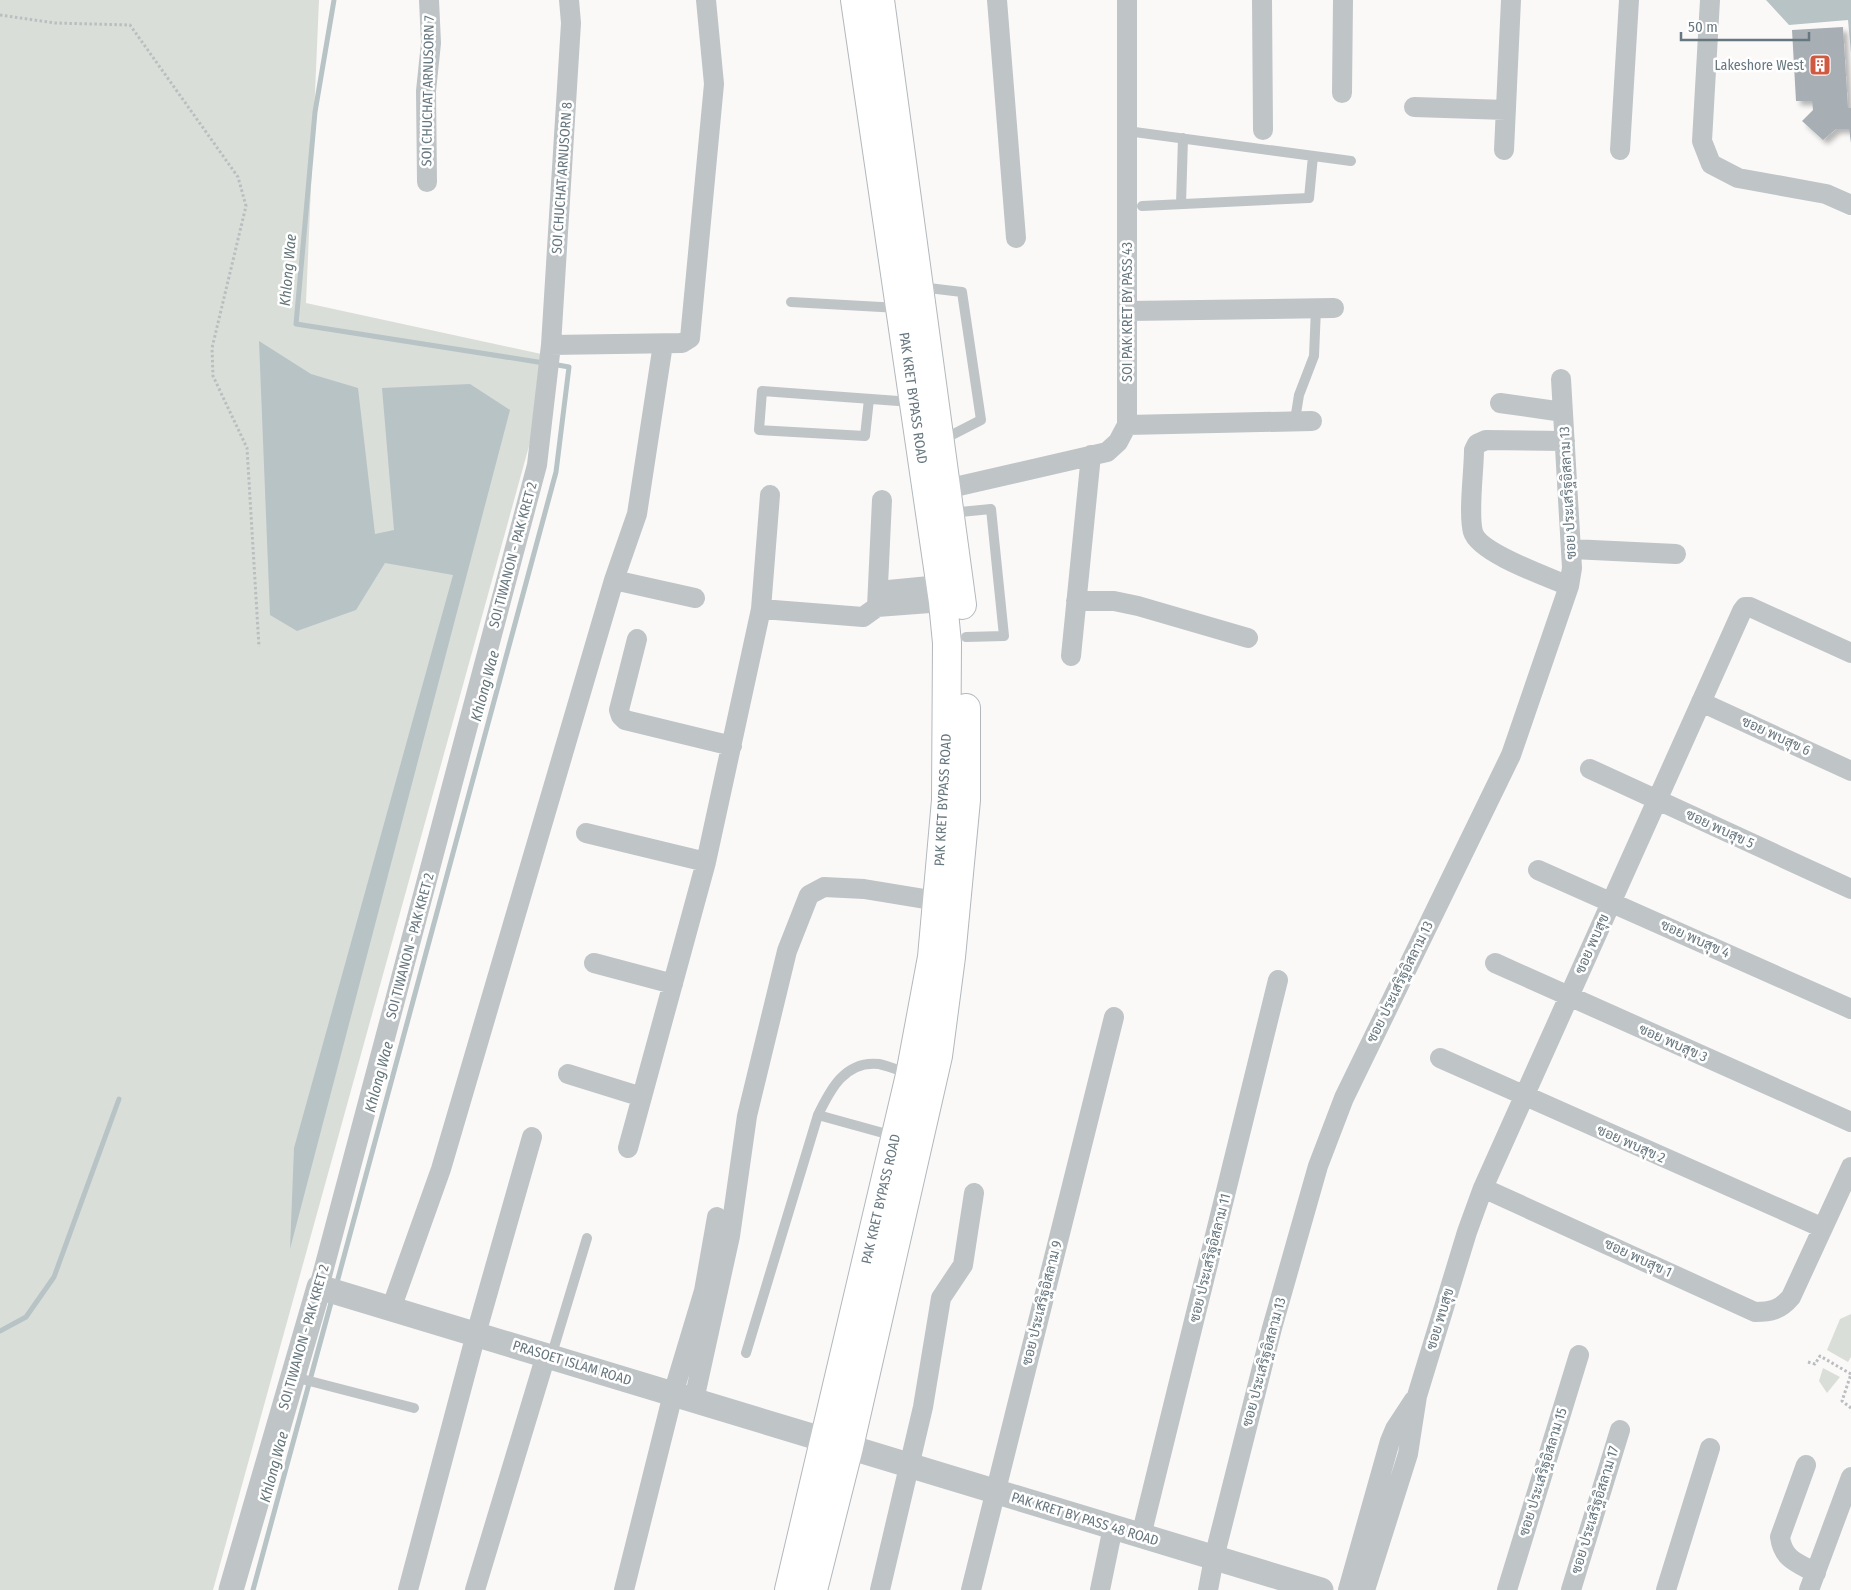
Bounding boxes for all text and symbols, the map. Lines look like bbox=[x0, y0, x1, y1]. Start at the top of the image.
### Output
scale bar bbox=[1681, 10, 1808, 42]
street label: SOI CHUCHAT ARNUSORN 7 bbox=[418, 15, 438, 167]
text: 50 m bbox=[1688, 18, 1718, 36]
building icon: Lakeshore West bbox=[1808, 53, 1832, 77]
place label: Lakeshore West bbox=[1714, 57, 1804, 74]
street label: SOI CHUCHAT ARNUSORN 8 bbox=[548, 101, 576, 255]
water label: Khlong Wae bbox=[276, 233, 300, 307]
street label: SOI PAK KRET BY PASS 43 bbox=[1119, 242, 1136, 382]
street label: PAK KRET BYPASS ROAD bbox=[895, 331, 931, 465]
street label: ซอย ประเสริฐอิสลาม 13 bbox=[1556, 426, 1580, 560]
street label: SOI TIWANON - PAK KRET 2 bbox=[485, 480, 541, 630]
water label: Khlong Wae bbox=[467, 649, 503, 723]
street label: ซอย พบสุข 6 bbox=[1738, 713, 1813, 760]
street label: PAK KRET BYPASS ROAD bbox=[931, 733, 955, 867]
street label: ซอย พบสุข 5 bbox=[1683, 806, 1757, 853]
street label: SOI TIWANON - PAK KRET 2 bbox=[382, 871, 438, 1021]
street label: ซอย พบสุข bbox=[1571, 911, 1614, 977]
street label: ซอย พบสุข 4 bbox=[1657, 916, 1732, 963]
street label: ซอย ประเสริฐอิสลาม 13 bbox=[1363, 918, 1437, 1046]
street label: ซอย พบสุข 3 bbox=[1636, 1020, 1710, 1067]
water label: Khlong Wae bbox=[361, 1040, 397, 1114]
street label: ซอย พบสุข 2 bbox=[1594, 1121, 1668, 1168]
street label: PAK KRET BYPASS ROAD bbox=[858, 1132, 904, 1266]
street label: ซอย ประเสริฐอิสลาม 11 bbox=[1186, 1192, 1234, 1324]
street label: ซอย พบสุข 1 bbox=[1601, 1235, 1674, 1282]
street label: ซอย ประเสริฐอิสลาม 9 bbox=[1018, 1239, 1066, 1367]
street label: SOI TIWANON - PAK KRET 2 bbox=[275, 1262, 333, 1412]
street label: ซอย พบสุข bbox=[1423, 1286, 1458, 1352]
street label: ซอย ประเสริฐอิสลาม 13 bbox=[1239, 1295, 1289, 1429]
street label: PRASOET ISLAM ROAD bbox=[510, 1337, 634, 1389]
street label: ซอย ประเสริฐอิสลาม 15 bbox=[1515, 1406, 1571, 1538]
water label: Khlong Wae bbox=[256, 1430, 292, 1504]
street label: ซอย ประเสริฐอิสลาม 17 bbox=[1567, 1444, 1623, 1576]
street label: PAK KRET BY PASS 48 ROAD bbox=[1009, 1488, 1161, 1550]

